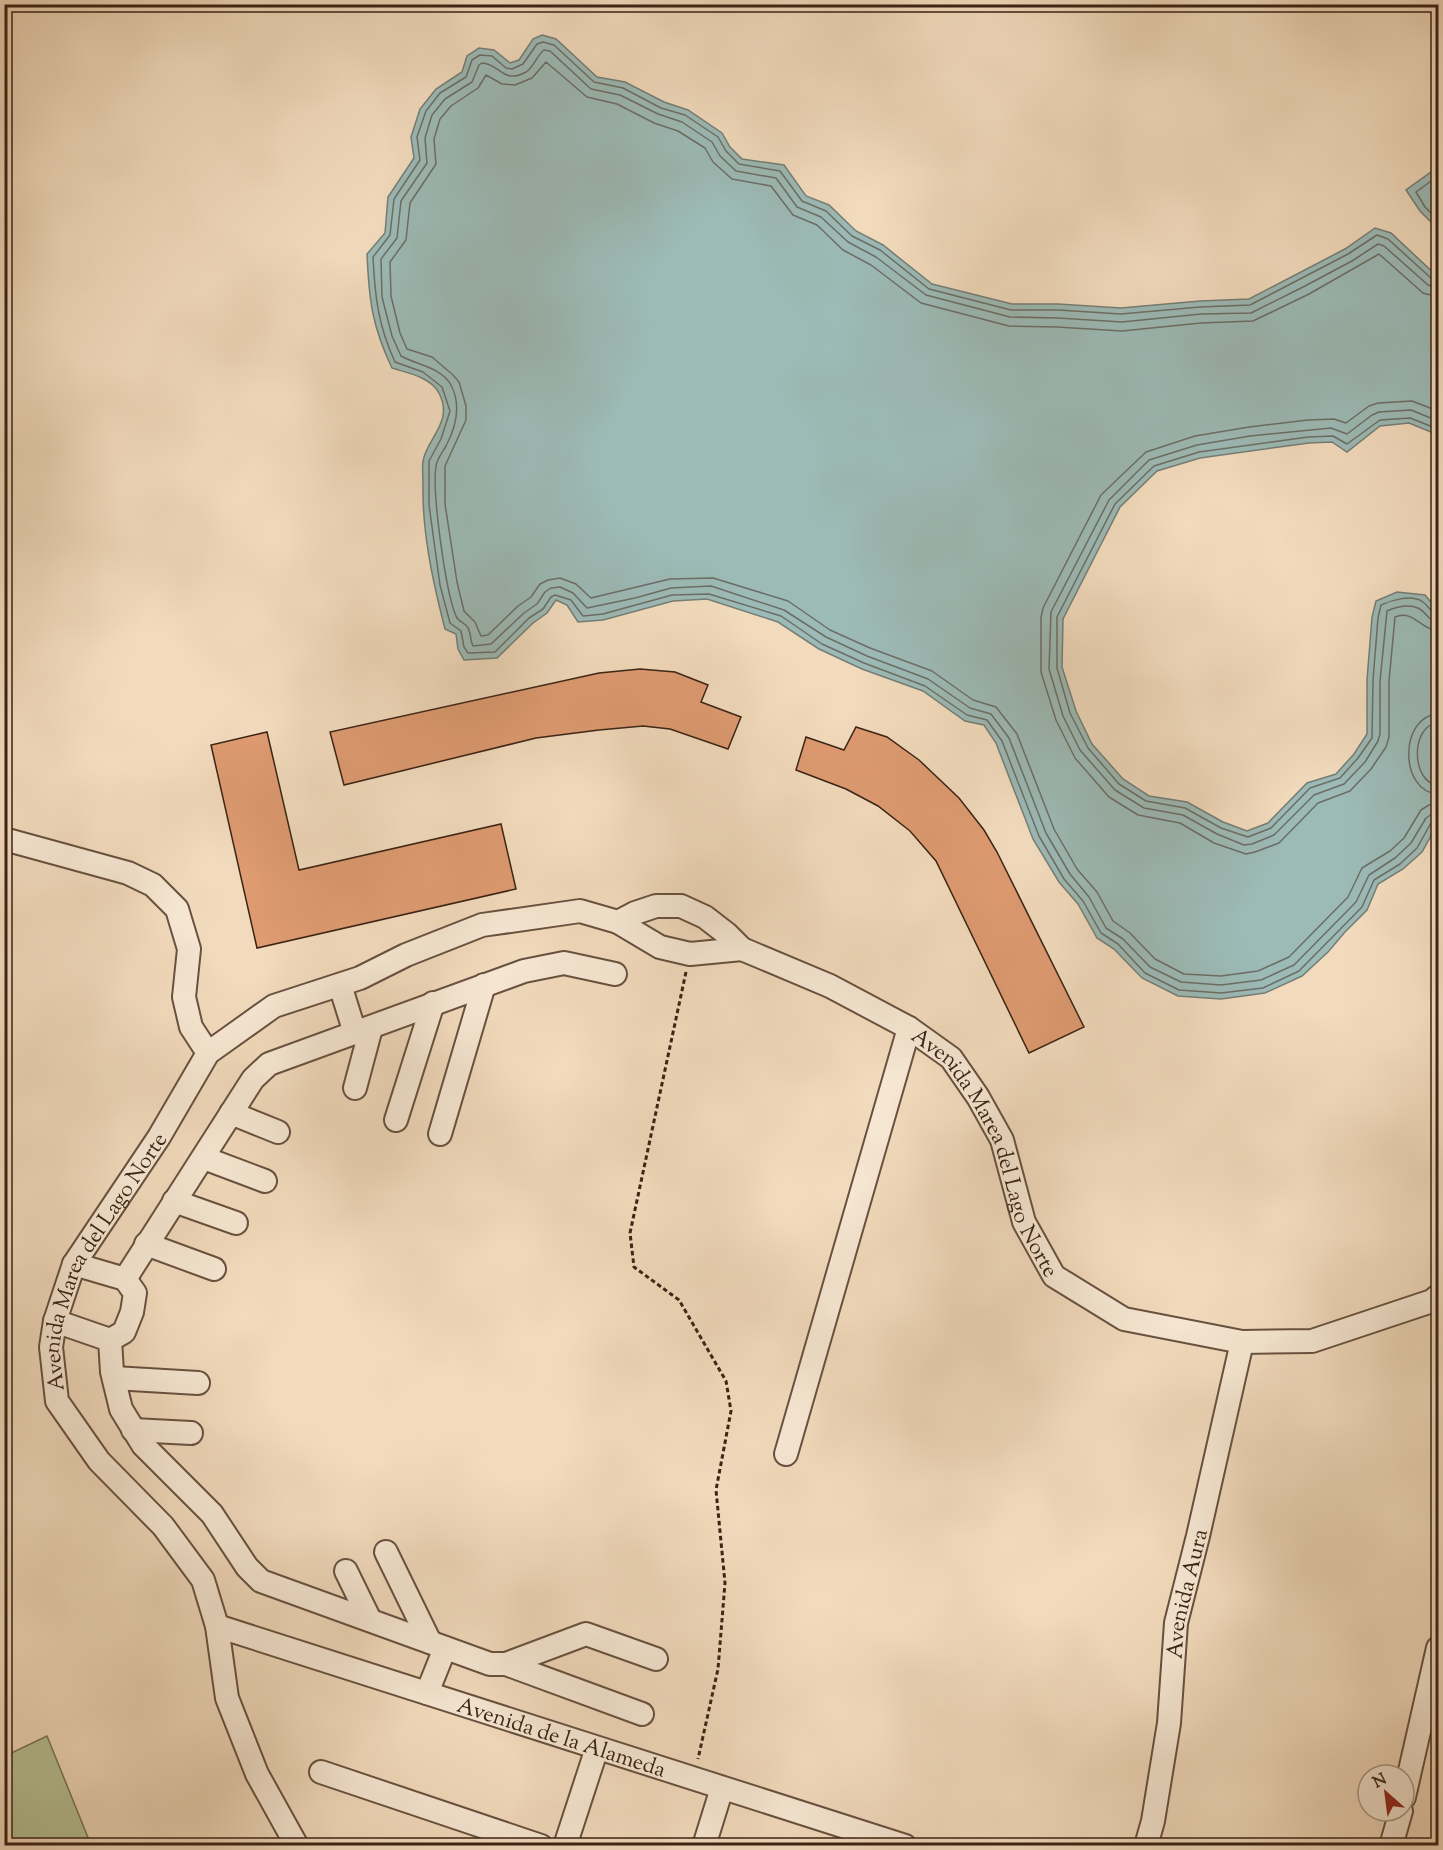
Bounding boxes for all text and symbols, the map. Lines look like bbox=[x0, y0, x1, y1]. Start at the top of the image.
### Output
street label: Avenida Marea del Lago Norte bbox=[904, 1021, 1065, 1284]
street label: Avenida Marea del Lago Norte bbox=[37, 1127, 177, 1392]
street label: Avenida Aura bbox=[1161, 1526, 1218, 1660]
street label: Avenida de la Alameda bbox=[452, 1691, 669, 1787]
north arrow bbox=[1356, 1763, 1416, 1823]
text: N bbox=[1369, 1769, 1391, 1795]

